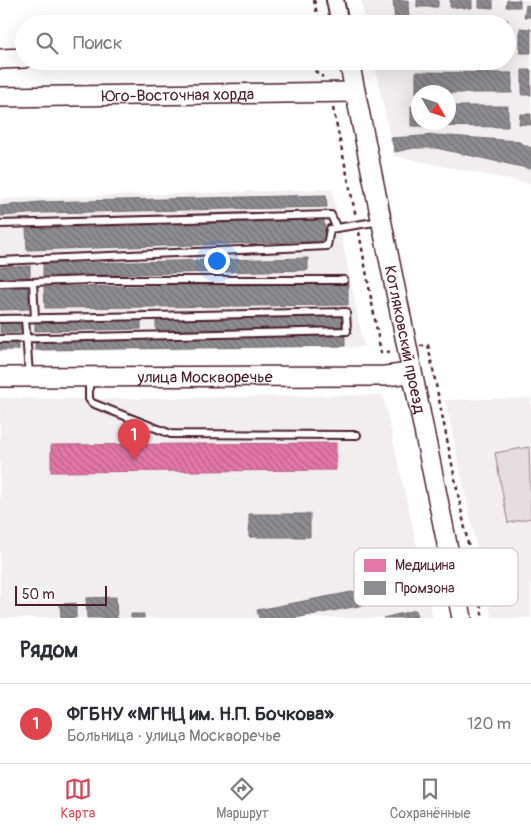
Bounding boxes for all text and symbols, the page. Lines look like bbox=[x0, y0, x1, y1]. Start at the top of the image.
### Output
search box bbox=[15, 15, 516, 70]
icon: search bbox=[33, 29, 61, 57]
text: Поиск bbox=[73, 31, 123, 55]
street label: Юго-Восточная хорда bbox=[102, 84, 254, 107]
north arrow bbox=[411, 85, 456, 130]
your location bbox=[204, 248, 230, 274]
street label: Котляковский проезд bbox=[380, 264, 429, 416]
street label: улица Москворечье bbox=[136, 367, 273, 388]
pin: 1 bbox=[118, 419, 150, 460]
legend bbox=[354, 548, 518, 606]
text: Медицина bbox=[395, 557, 455, 574]
text: Промзона bbox=[395, 580, 455, 597]
scale bar bbox=[15, 583, 108, 606]
text: 50 m bbox=[22, 586, 55, 603]
text: Рядом bbox=[20, 637, 78, 664]
text: ФГБНУ «МГНЦ им. Н.П. Бочкова» bbox=[67, 702, 334, 726]
text: 1 bbox=[33, 714, 39, 734]
text: 120 m bbox=[467, 714, 511, 734]
text: Больница · улица Москворечье bbox=[67, 726, 281, 746]
tab: Карта bbox=[60, 775, 95, 822]
tab: Маршрут bbox=[216, 775, 269, 822]
tab: Сохранённые bbox=[390, 775, 471, 822]

